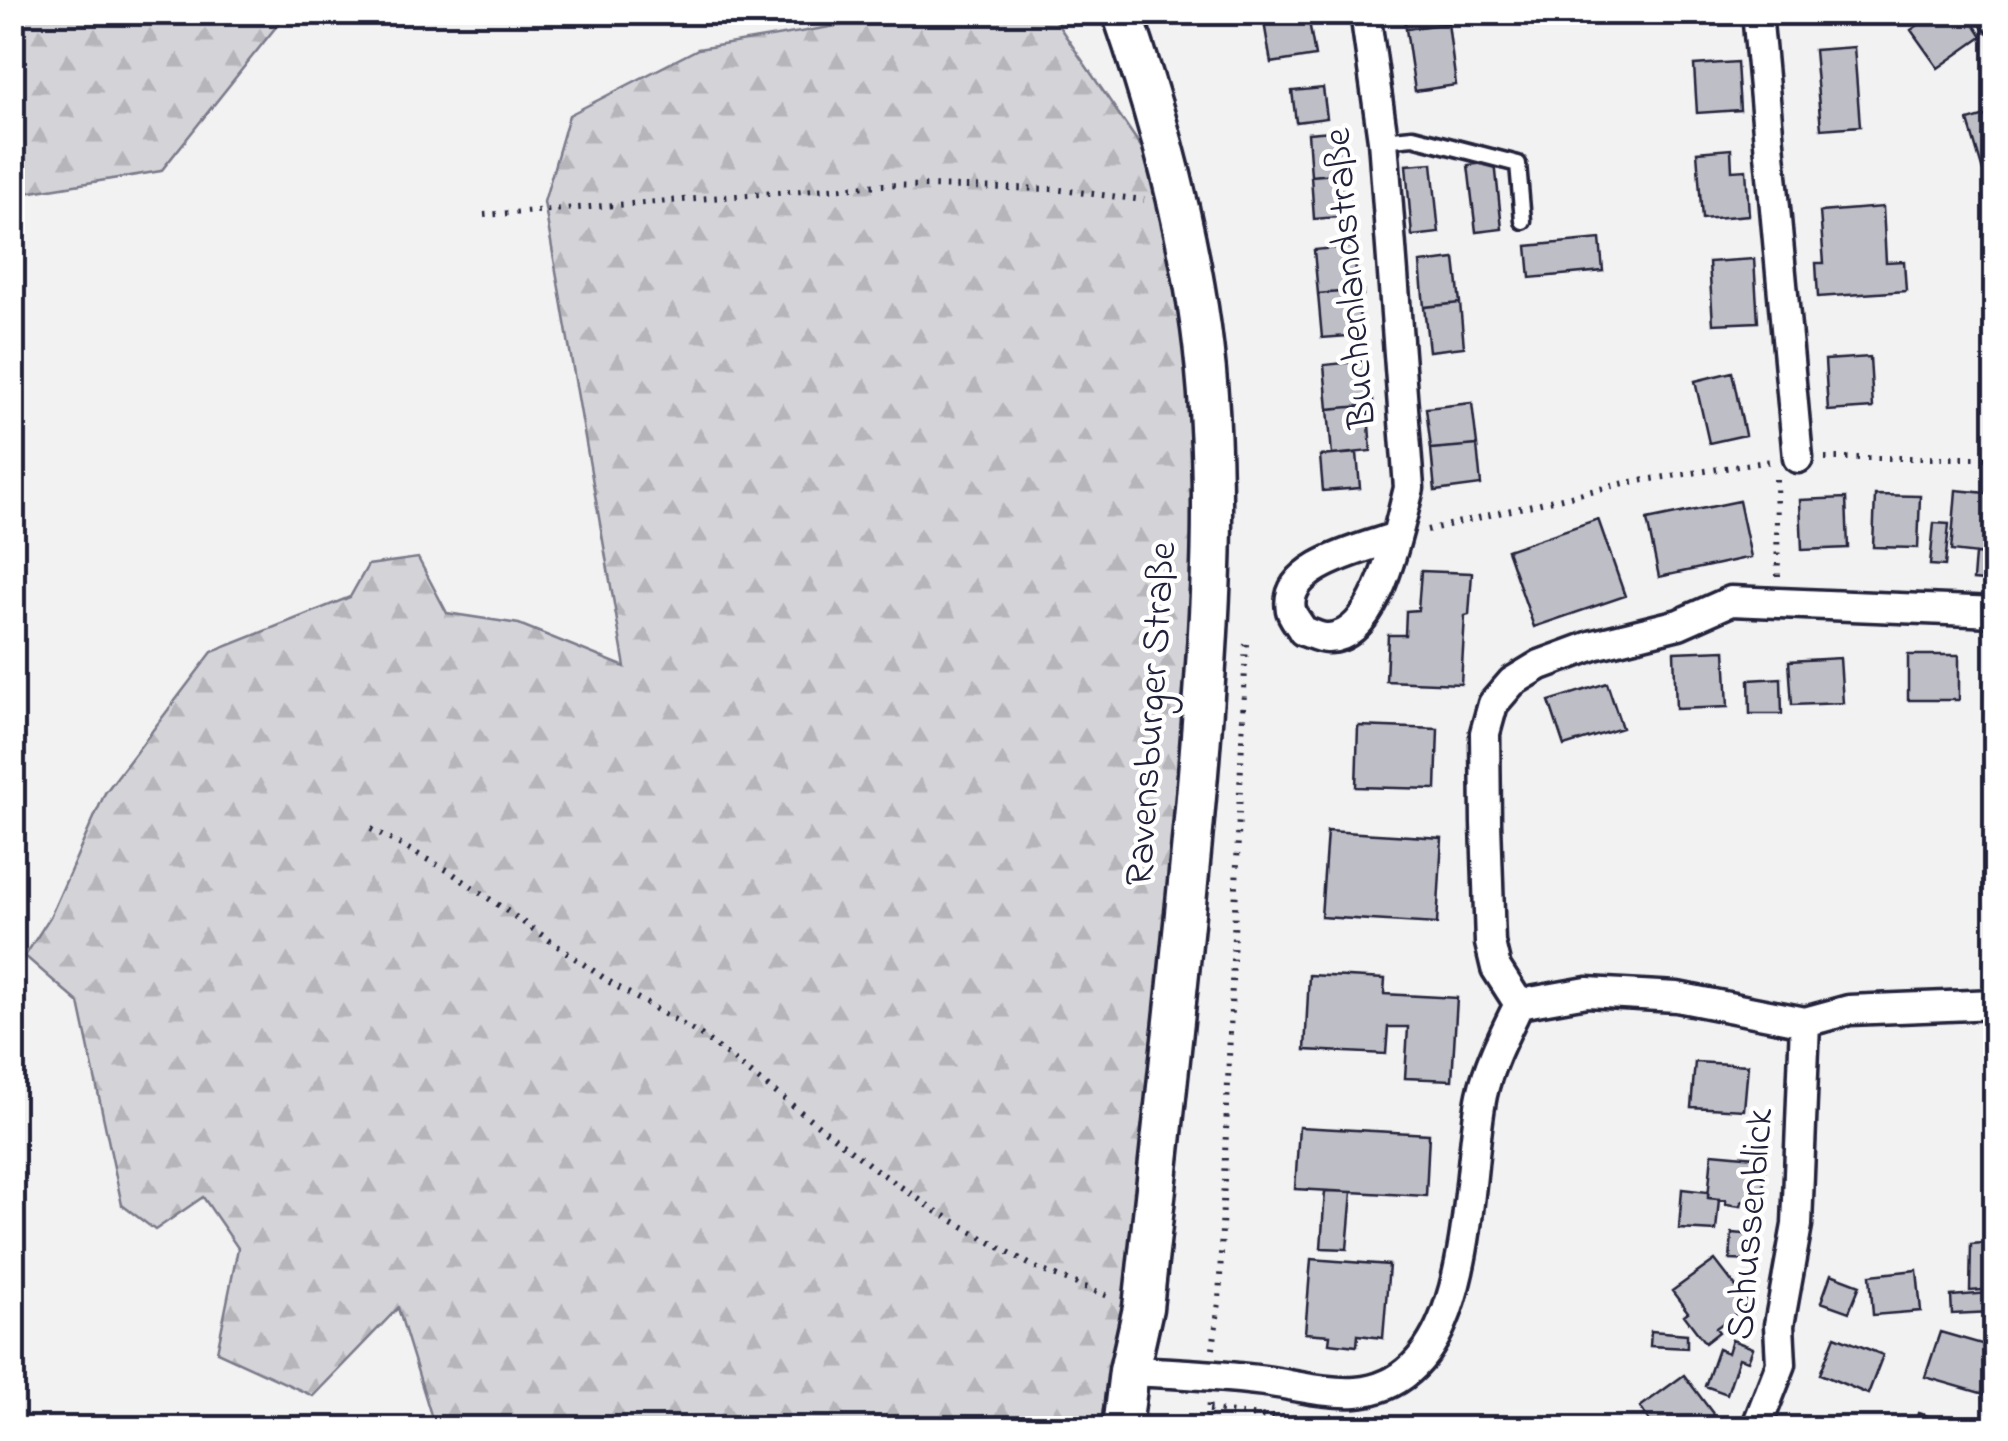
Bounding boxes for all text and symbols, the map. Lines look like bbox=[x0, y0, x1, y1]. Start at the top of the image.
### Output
street label: Buchenlandstraße bbox=[1309, 125, 1395, 432]
street label: Ravensburger Straße bbox=[1112, 540, 1194, 888]
street label: Schussenblick bbox=[1712, 1105, 1792, 1342]

